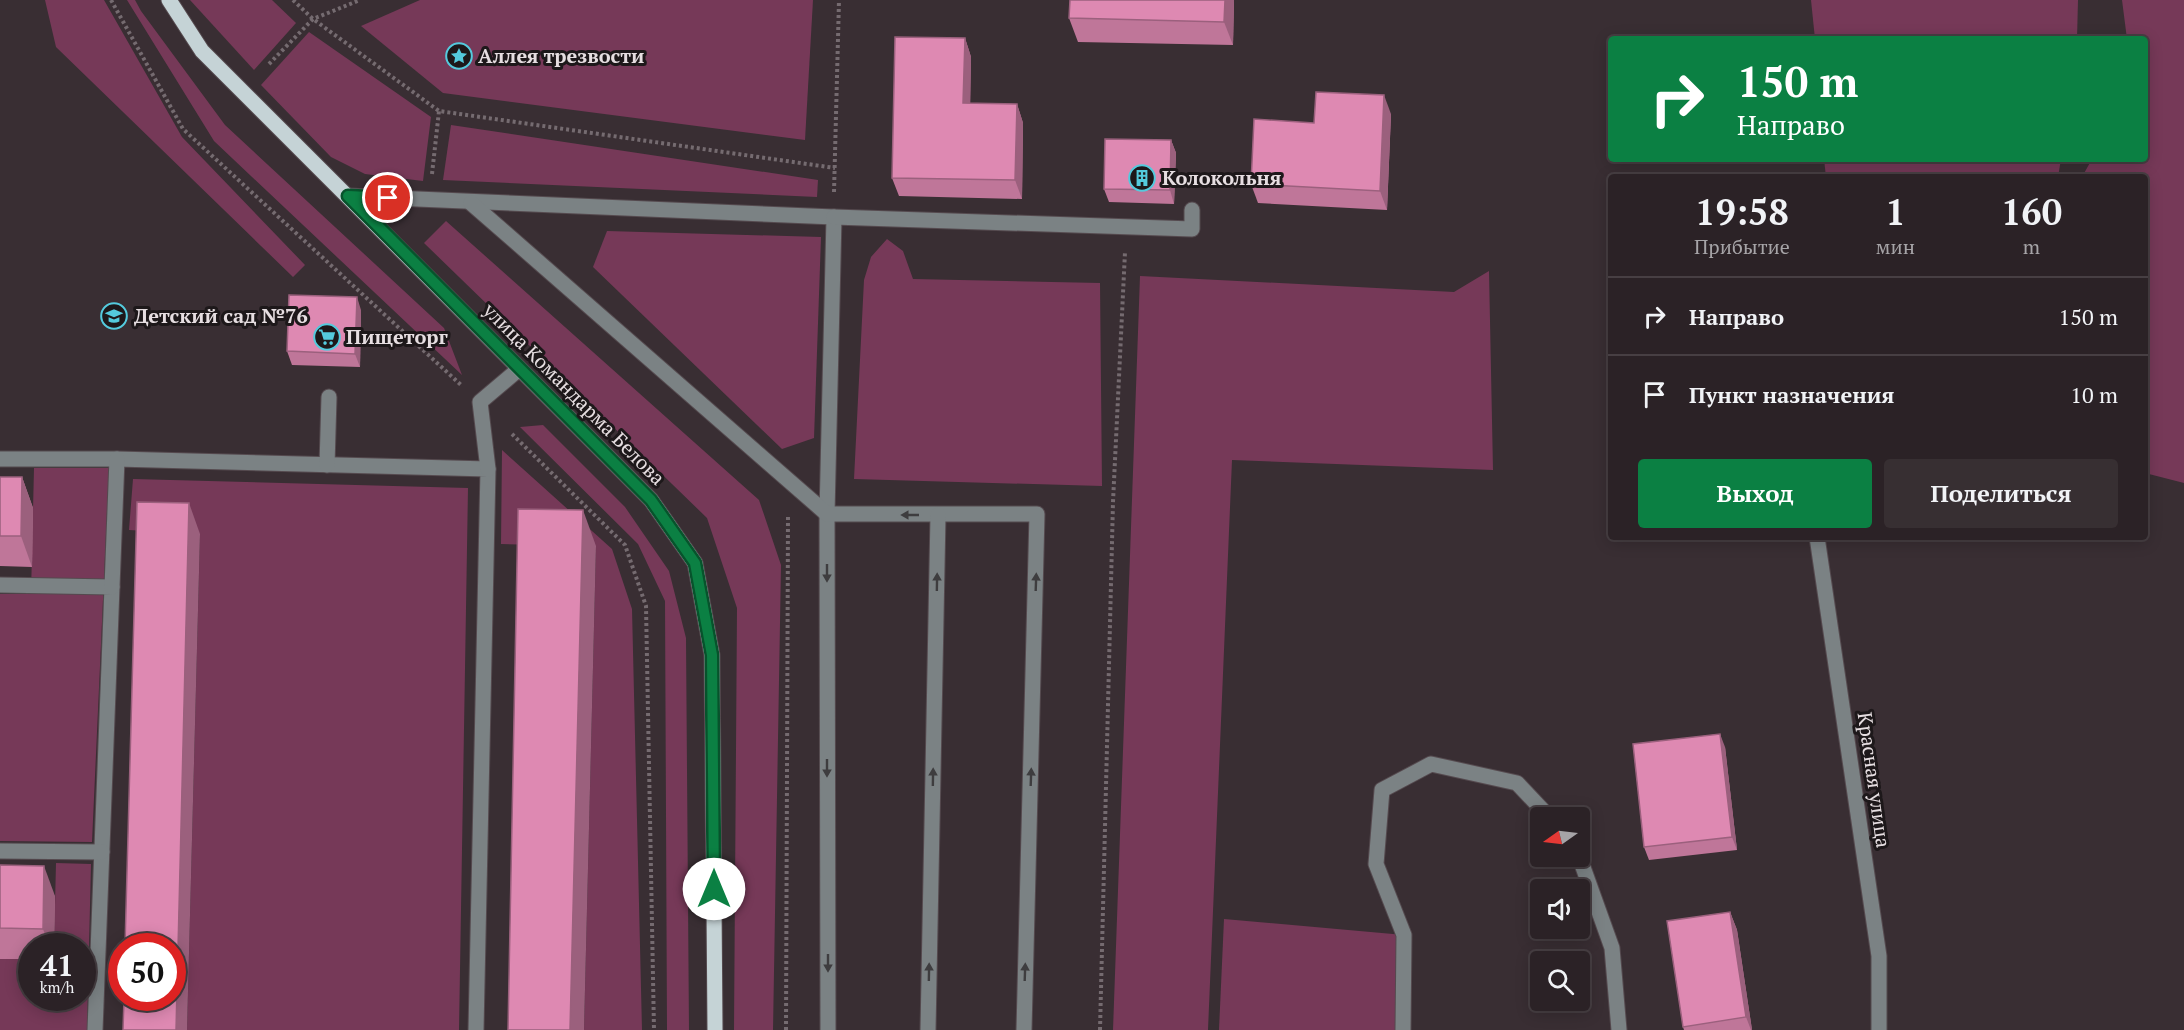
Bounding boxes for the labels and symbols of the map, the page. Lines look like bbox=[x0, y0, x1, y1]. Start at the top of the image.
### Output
place icon: Аллея трезвости bbox=[444, 41, 474, 71]
place label: Аллея трезвости bbox=[478, 42, 644, 69]
building icon: Колокольня bbox=[1127, 163, 1157, 193]
place label: Колокольня bbox=[1162, 164, 1282, 191]
pin bbox=[362, 172, 413, 223]
street label: улица Командарма Белова bbox=[477, 296, 671, 491]
school or university icon: Детский сад №76 bbox=[99, 301, 129, 331]
place label: Детский сад №76 bbox=[134, 302, 308, 329]
supermarket icon: Пищеторг bbox=[312, 322, 342, 352]
place label: Пищеторг bbox=[346, 323, 448, 350]
one-way arrow bbox=[900, 510, 919, 519]
one-way arrow bbox=[822, 563, 832, 582]
one-way arrow bbox=[932, 572, 941, 591]
one-way arrow bbox=[1031, 572, 1040, 591]
street label: Красная улица bbox=[1852, 710, 1897, 849]
one-way arrow bbox=[822, 758, 832, 777]
one-way arrow bbox=[928, 767, 938, 786]
one-way arrow bbox=[1026, 767, 1035, 786]
north arrow bbox=[1530, 807, 1590, 867]
position arrow bbox=[682, 857, 746, 921]
speed limit sign: 50 bbox=[108, 933, 186, 1011]
one-way arrow bbox=[823, 953, 833, 972]
one-way arrow bbox=[924, 962, 934, 981]
one-way arrow bbox=[1021, 962, 1030, 981]

